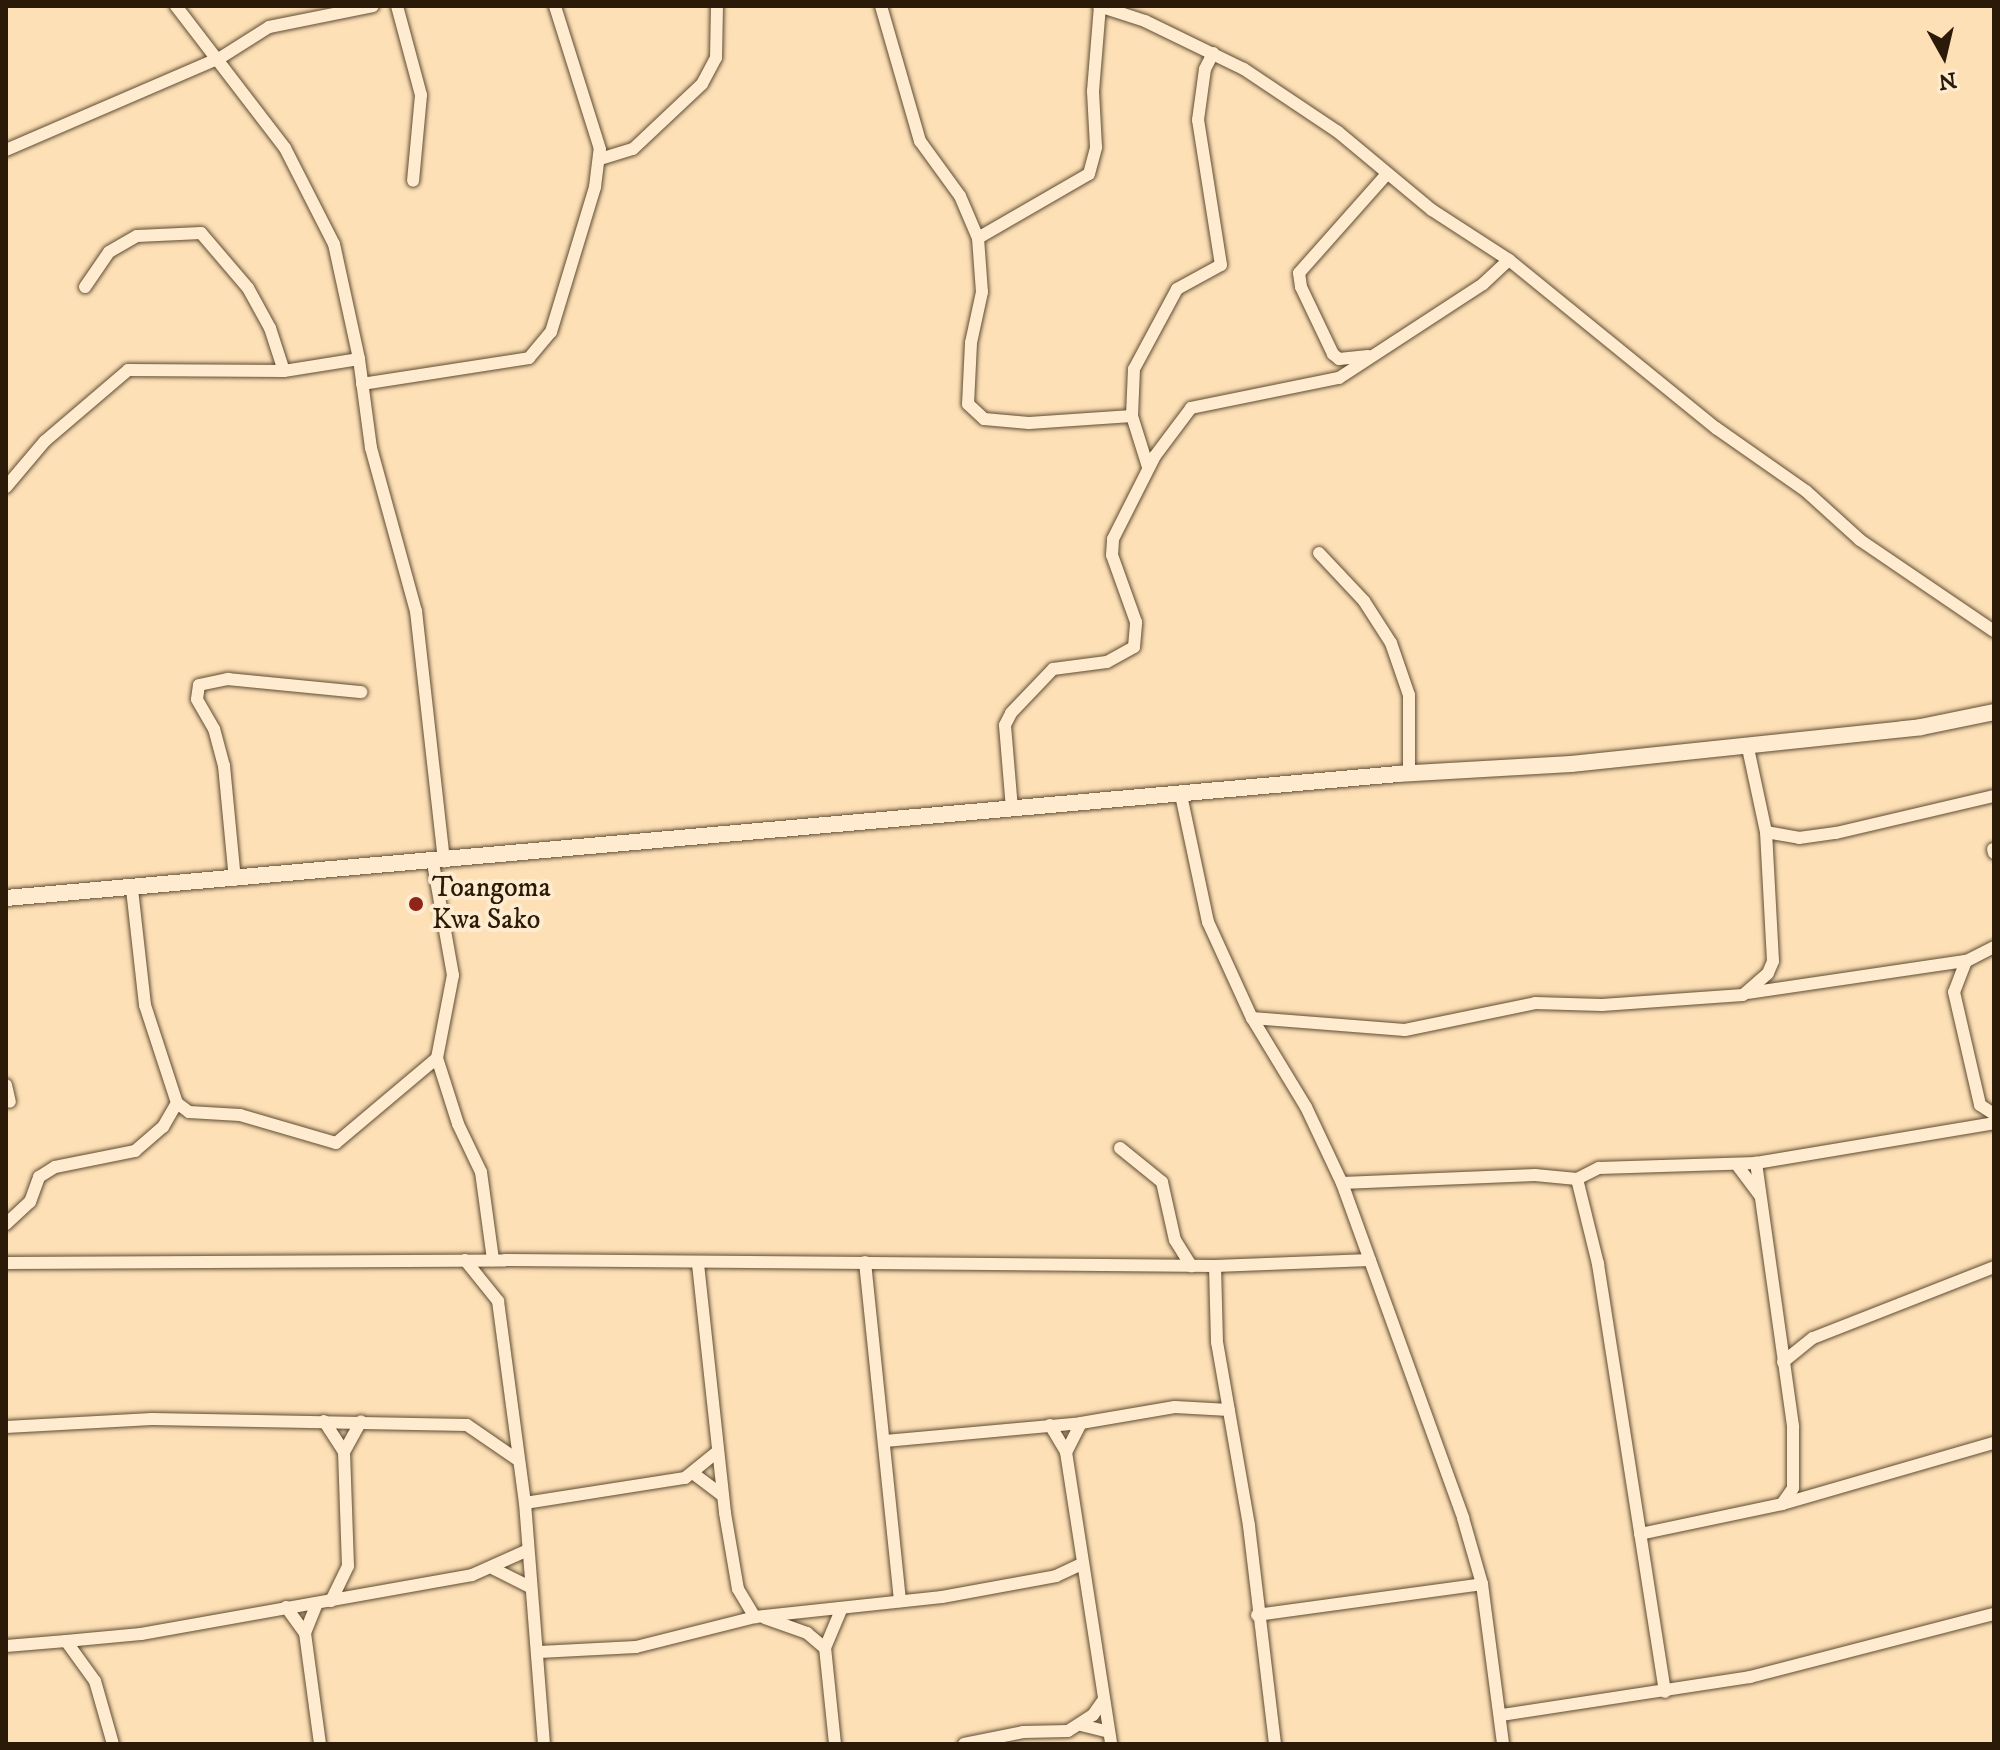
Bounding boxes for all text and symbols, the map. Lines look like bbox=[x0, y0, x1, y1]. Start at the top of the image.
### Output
north arrow bbox=[1904, 16, 1984, 96]
text: N bbox=[1937, 66, 1958, 95]
place label: Toangoma Kwa Sako bbox=[432, 871, 551, 937]
marker: Toangoma Kwa Sako bbox=[407, 895, 425, 913]

